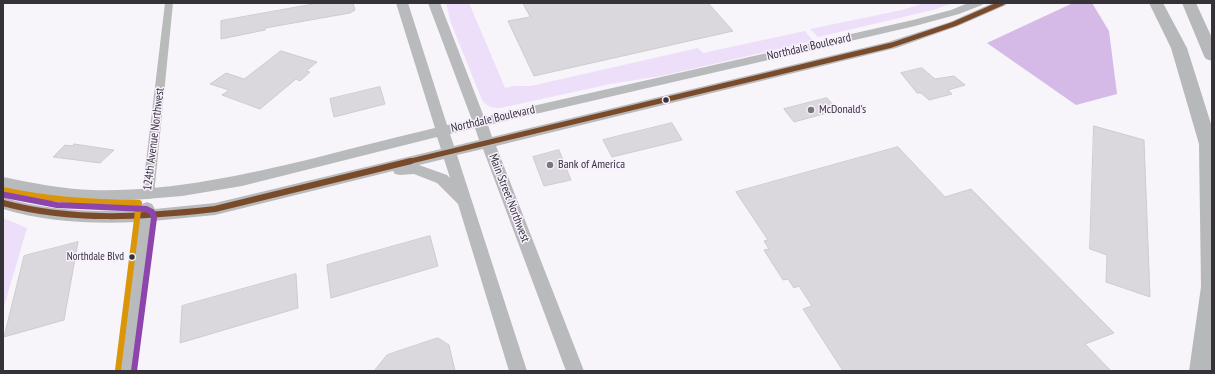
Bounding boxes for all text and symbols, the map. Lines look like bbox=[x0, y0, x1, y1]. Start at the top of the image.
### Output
street label: Northdale Boulevard bbox=[766, 30, 852, 64]
street label: 124th Avenue Northwest bbox=[141, 87, 167, 191]
unlabelled marker bbox=[661, 95, 671, 105]
street label: Northdale Boulevard bbox=[450, 102, 536, 136]
place label: McDonald's bbox=[819, 103, 866, 117]
marker: McDonald's bbox=[806, 105, 816, 115]
street label: Main Street Northwest bbox=[486, 152, 532, 244]
place label: Bank of America bbox=[558, 158, 625, 172]
marker: Bank of America bbox=[545, 160, 555, 170]
place label: Northdale Blvd bbox=[67, 250, 124, 264]
marker: Northdale Blvd bbox=[127, 252, 137, 262]

